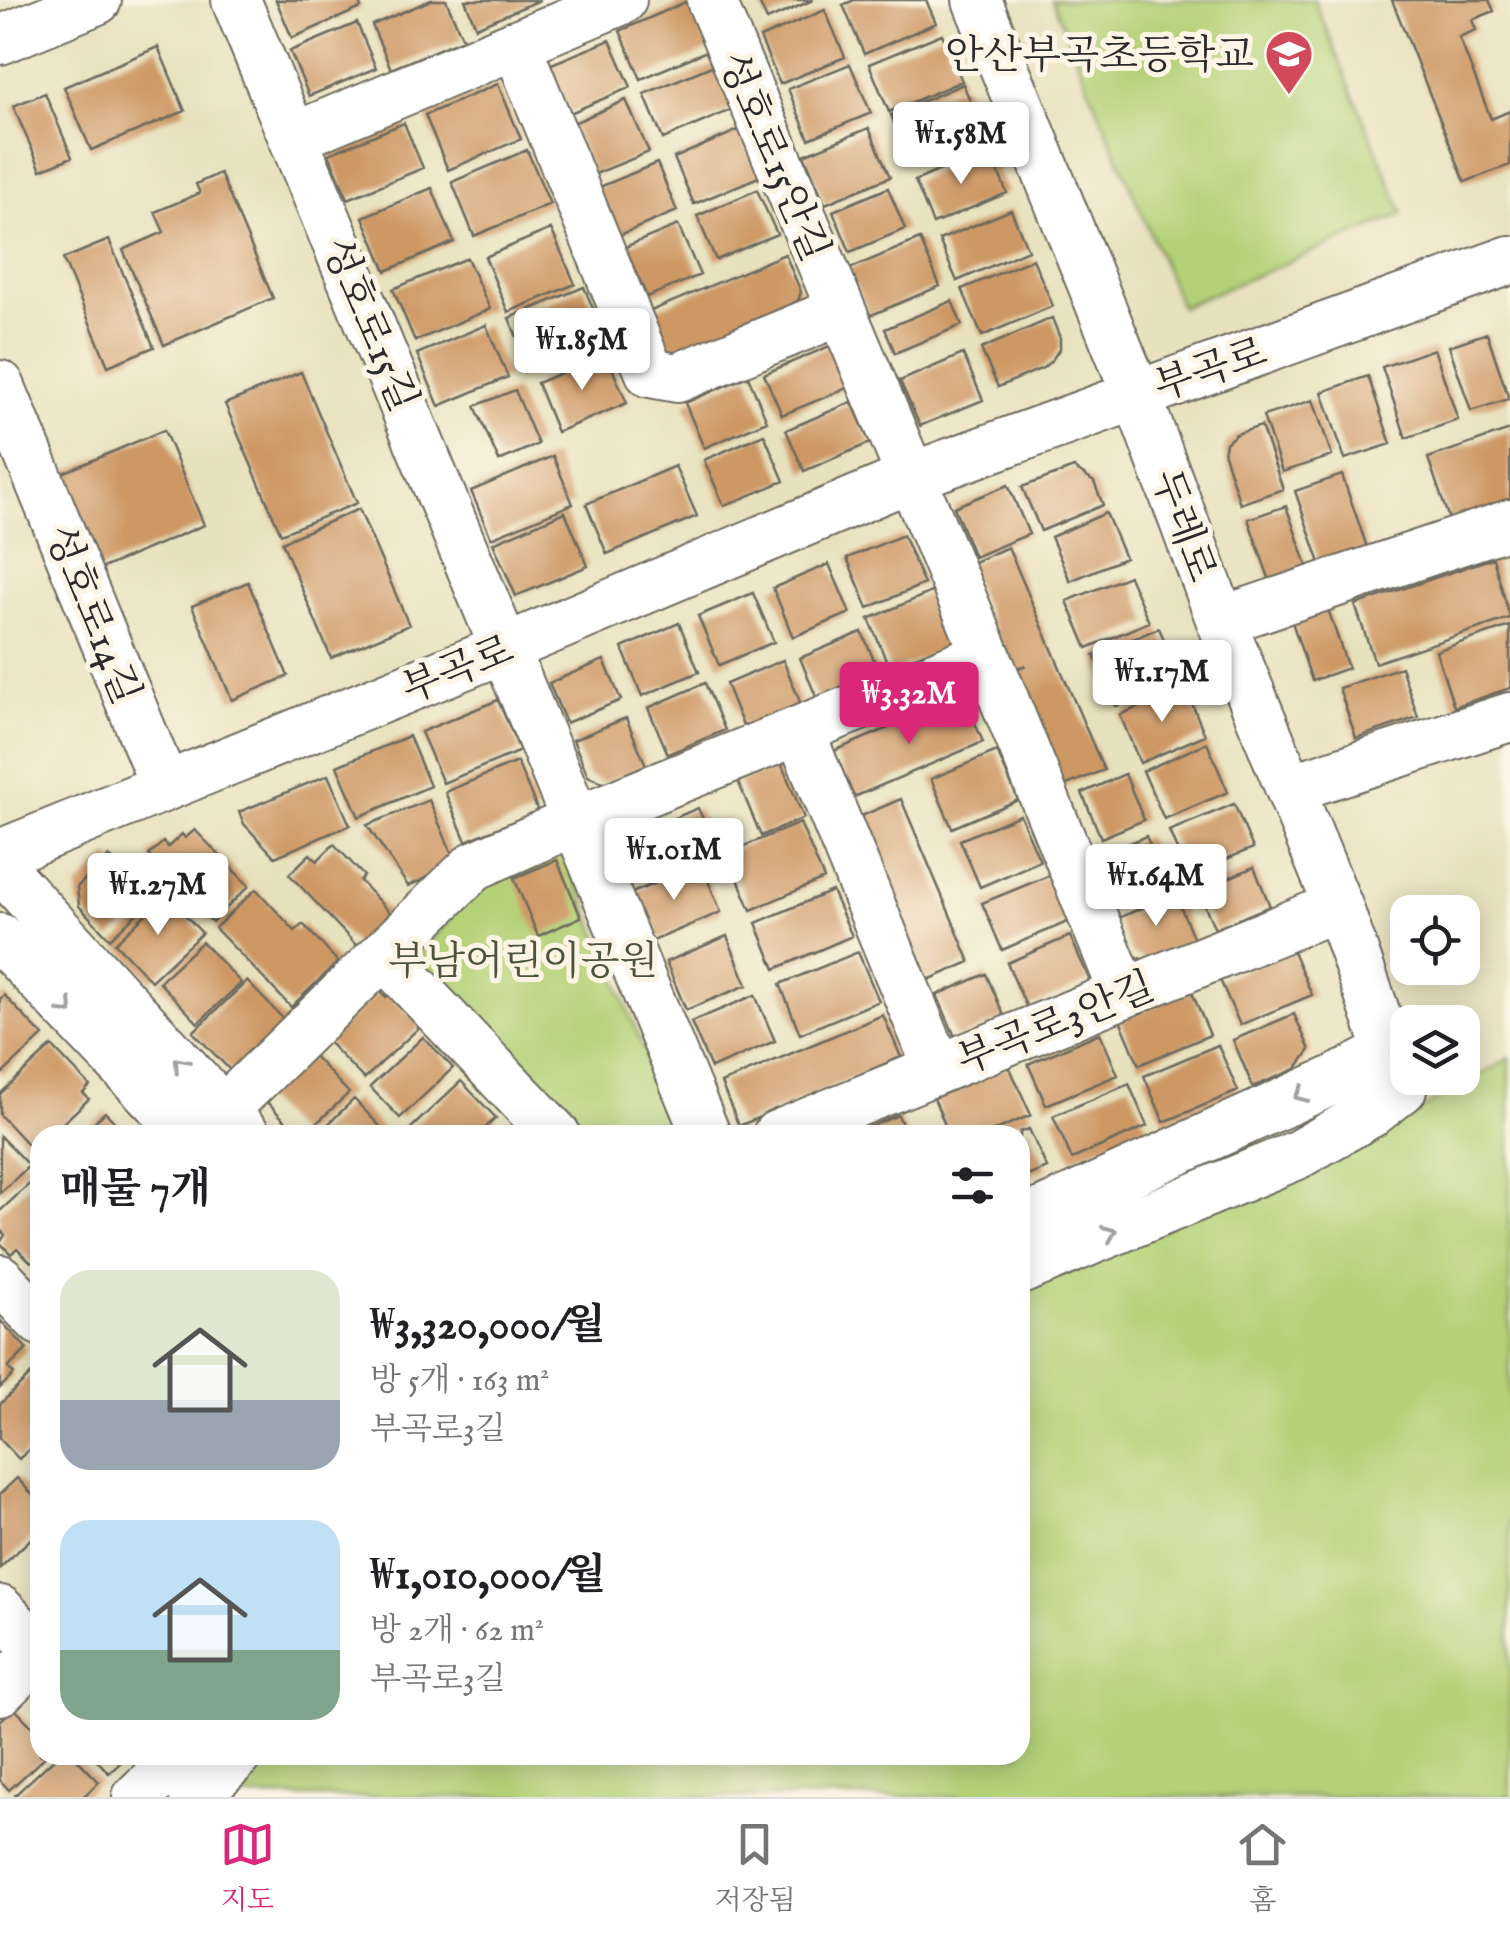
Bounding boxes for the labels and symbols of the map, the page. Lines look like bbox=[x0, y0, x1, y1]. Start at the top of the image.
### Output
school or university icon: 안산부곡초등학교 bbox=[1263, 28, 1315, 96]
place label: 안산부곡초등학교 bbox=[945, 32, 1254, 83]
street label: 성호로15안길 bbox=[705, 45, 839, 270]
pin: ₩1.58M bbox=[880, 102, 1042, 187]
street label: 성호로15길 bbox=[308, 231, 427, 420]
pin: ₩1.85M bbox=[501, 308, 663, 393]
street label: 부곡로 bbox=[1148, 328, 1274, 414]
street label: 두레로 bbox=[1138, 463, 1225, 589]
street label: 성호로14길 bbox=[32, 518, 150, 713]
street label: 부곡로 bbox=[395, 626, 522, 717]
pin: ₩1.17M bbox=[1081, 640, 1243, 725]
pin: ₩3.32M bbox=[828, 662, 990, 747]
pin: ₩1.01M bbox=[593, 818, 755, 903]
pin: ₩1.64M bbox=[1075, 844, 1237, 929]
pin: ₩1.27M bbox=[77, 853, 239, 938]
park label: 부남어린이공원 bbox=[388, 938, 658, 989]
street label: 부곡로3안길 bbox=[950, 963, 1162, 1088]
one-way arrow bbox=[56, 997, 74, 1015]
one-way arrow bbox=[173, 1057, 191, 1075]
one-way arrow bbox=[1293, 1083, 1311, 1103]
one-way arrow bbox=[1100, 1225, 1118, 1245]

